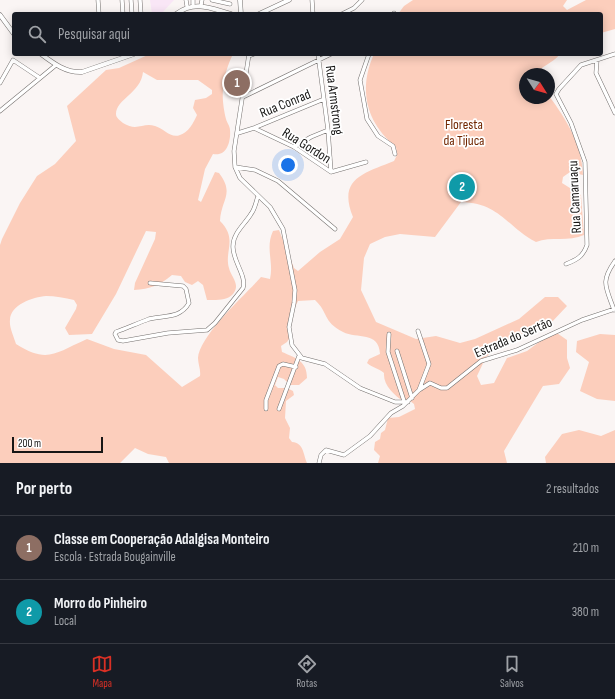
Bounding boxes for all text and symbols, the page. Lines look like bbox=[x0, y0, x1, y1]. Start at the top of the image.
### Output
search box bbox=[12, 12, 603, 56]
icon: search bbox=[26, 23, 48, 45]
text: Pesquisar aqui bbox=[58, 25, 130, 44]
street label: Rua Armstrong bbox=[322, 64, 347, 136]
pin: 1 bbox=[224, 68, 250, 98]
north arrow bbox=[519, 68, 555, 104]
street label: Rua Conrad bbox=[257, 86, 313, 121]
park label: Floresta da Tijuca bbox=[444, 116, 484, 149]
street label: Rua Gordon bbox=[279, 124, 334, 167]
your location bbox=[278, 155, 298, 175]
street label: Rua Camaruaçu bbox=[564, 160, 585, 234]
pin: 2 bbox=[449, 172, 475, 202]
street label: Estrada do Sertão bbox=[472, 313, 555, 361]
scale bar bbox=[12, 435, 103, 454]
text: 200 m bbox=[18, 437, 41, 450]
text: Por perto bbox=[16, 479, 72, 499]
text: 2 resultados bbox=[546, 481, 599, 497]
text: Classe em Cooperação Adalgisa Monteiro bbox=[54, 530, 270, 549]
text: 1 bbox=[26, 540, 32, 556]
text: 210 m bbox=[573, 540, 599, 556]
text: Escola · Estrada Bougainville bbox=[54, 549, 176, 565]
text: Morro do Pinheiro bbox=[54, 594, 147, 613]
text: 2 bbox=[26, 604, 32, 620]
text: 380 m bbox=[572, 604, 599, 620]
text: Local bbox=[54, 613, 77, 629]
tab: Mapa bbox=[91, 653, 113, 690]
tab: Rotas bbox=[296, 653, 318, 690]
tab: Salvos bbox=[500, 653, 524, 690]

